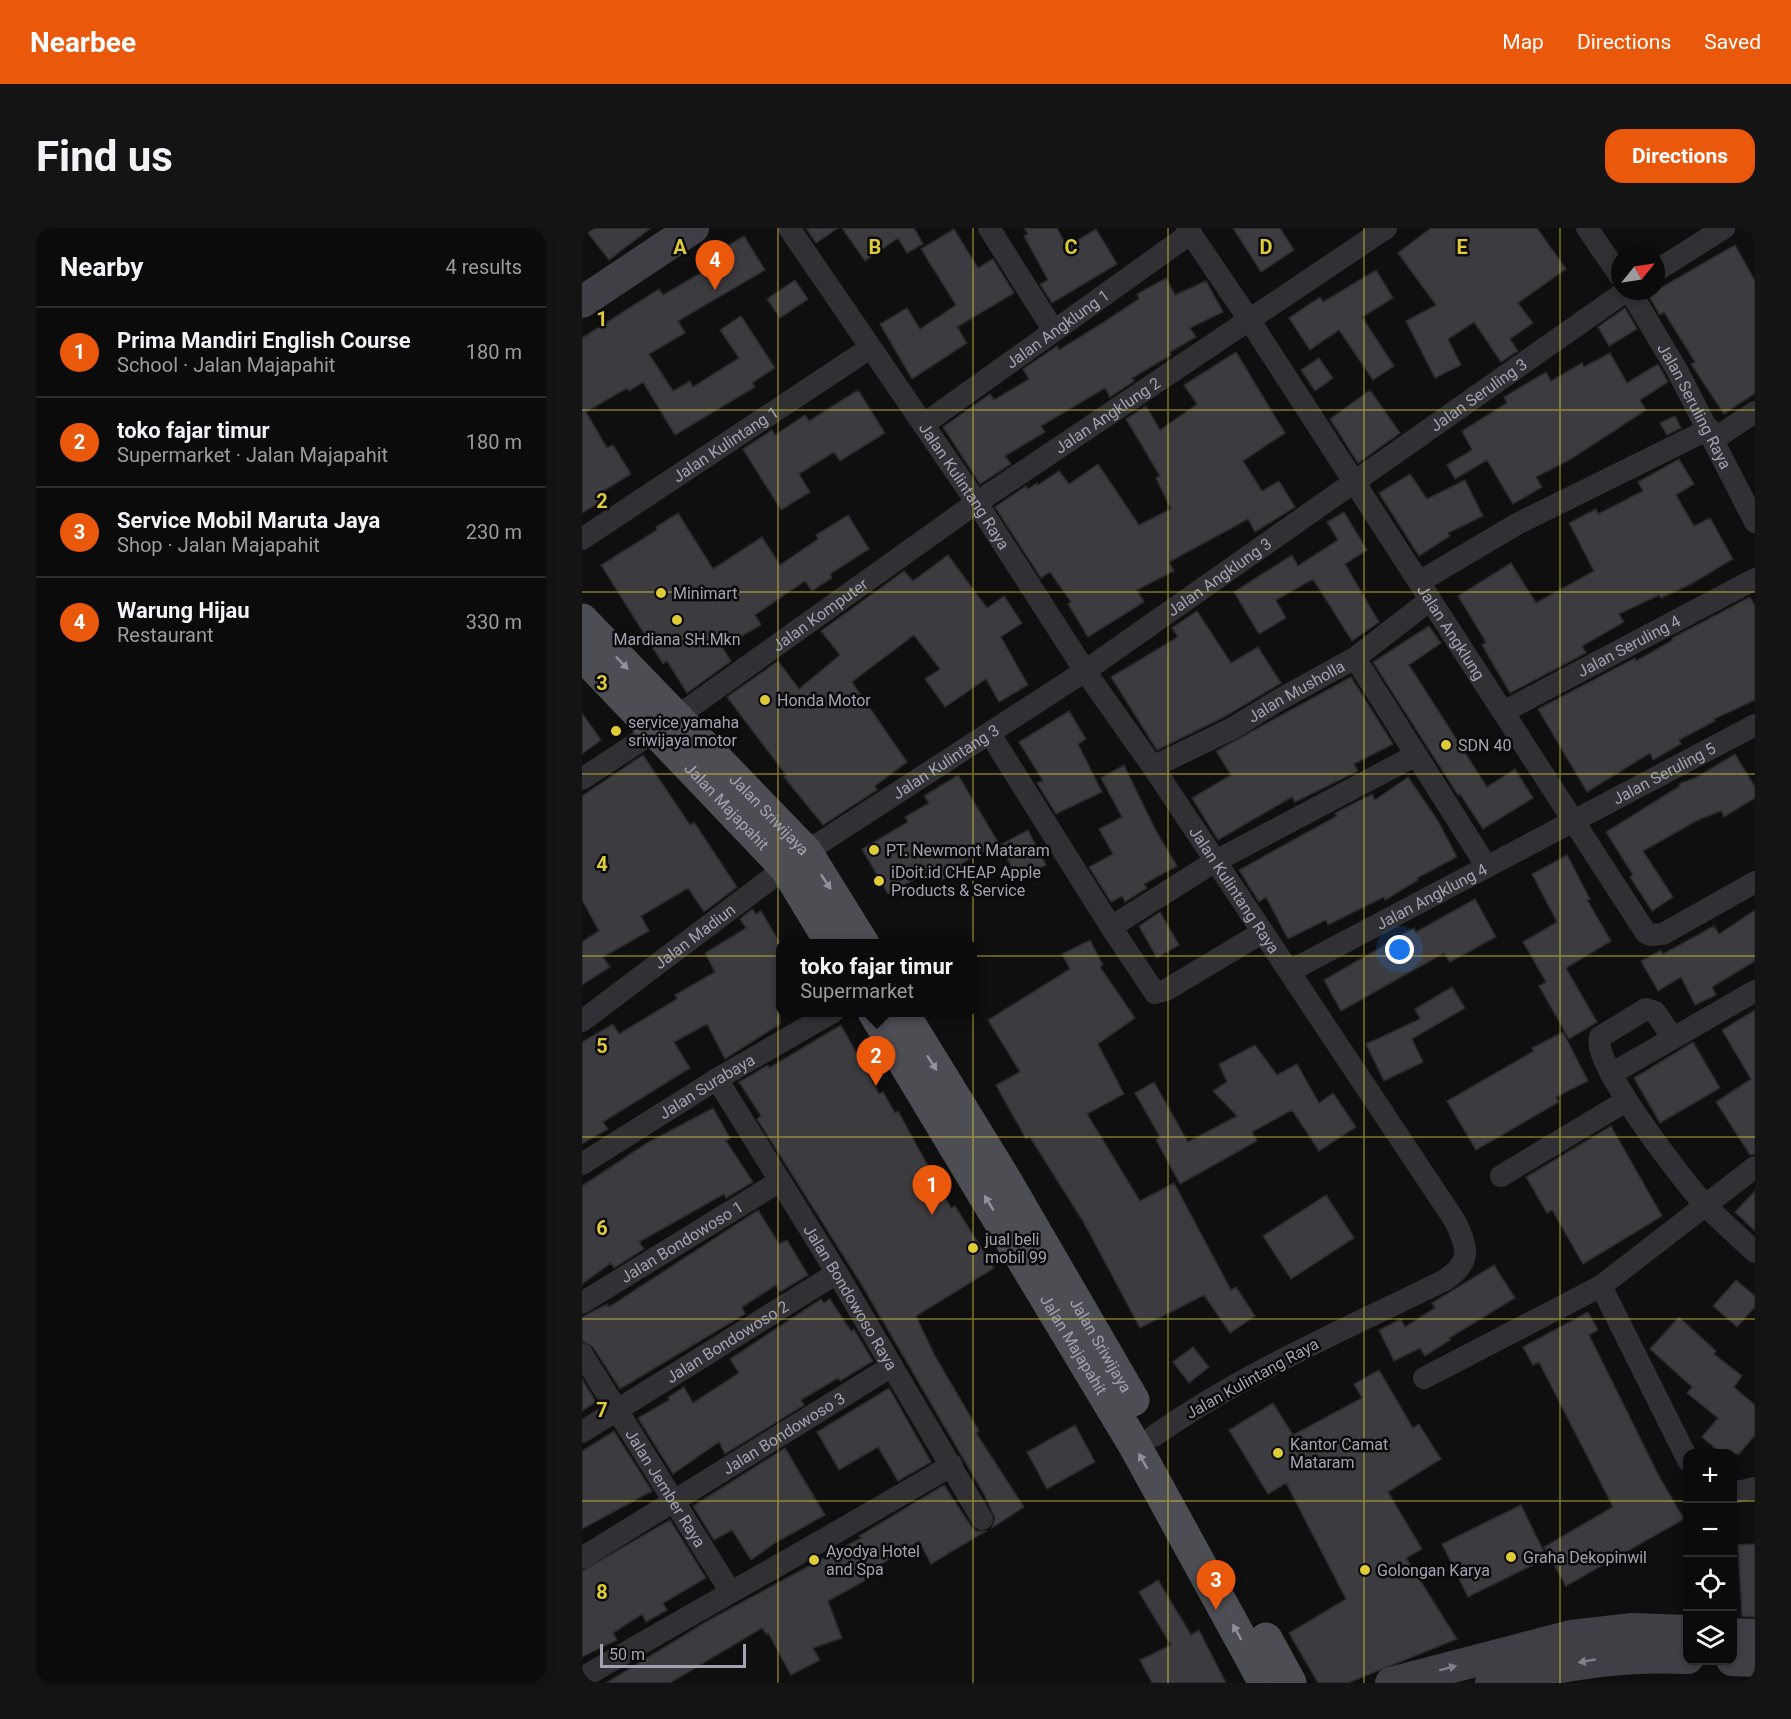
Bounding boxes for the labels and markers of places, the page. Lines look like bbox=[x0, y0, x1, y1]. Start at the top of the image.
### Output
pin: 4 bbox=[696, 241, 734, 290]
place label: Minimart bbox=[673, 584, 737, 603]
marker: Minimart bbox=[654, 586, 668, 600]
marker: Mardiana SH.Mkn bbox=[670, 613, 684, 627]
place label: Mardiana SH.Mkn bbox=[613, 630, 741, 649]
place label: Honda Motor bbox=[777, 691, 871, 710]
marker: Honda Motor bbox=[758, 693, 772, 707]
place label: service yamaha sriwijaya motor bbox=[628, 713, 739, 750]
marker: service yamaha sriwijaya motor bbox=[609, 724, 623, 738]
place label: SDN 40 bbox=[1458, 736, 1511, 755]
marker: SDN 40 bbox=[1439, 738, 1453, 752]
place label: PT. Newmont Mataram bbox=[886, 841, 1050, 860]
marker: PT. Newmont Mataram bbox=[867, 843, 881, 857]
place label: iDoit.id CHEAP Apple Products & Service bbox=[891, 863, 1041, 900]
marker: iDoit.id CHEAP Apple Products & Service bbox=[872, 874, 886, 888]
pin: 2 bbox=[856, 1036, 896, 1086]
pin: 1 bbox=[912, 1166, 952, 1215]
place label: jual beli mobil 99 bbox=[984, 1230, 1047, 1267]
marker: jual beli mobil 99 bbox=[966, 1241, 980, 1255]
place label: Kantor Camat Mataram bbox=[1290, 1435, 1388, 1472]
marker: Kantor Camat Mataram bbox=[1271, 1446, 1285, 1460]
place label: Ayodya Hotel and Spa bbox=[826, 1542, 920, 1579]
place label: Graha Dekopinwil bbox=[1523, 1548, 1647, 1567]
marker: Graha Dekopinwil bbox=[1504, 1550, 1518, 1564]
marker: Ayodya Hotel and Spa bbox=[807, 1553, 821, 1567]
pin: 3 bbox=[1196, 1560, 1236, 1610]
place label: Golongan Karya bbox=[1377, 1561, 1490, 1580]
marker: Golongan Karya bbox=[1358, 1563, 1372, 1577]

